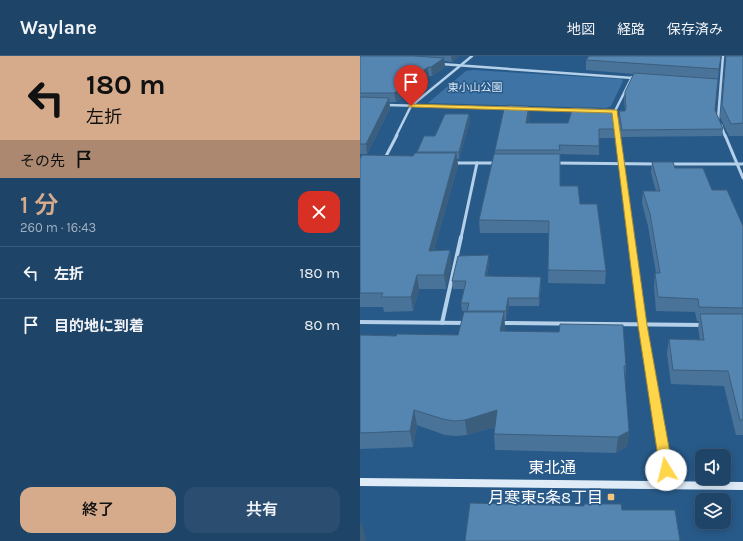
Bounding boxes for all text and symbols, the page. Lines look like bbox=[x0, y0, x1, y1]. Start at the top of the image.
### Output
text: Waylane bbox=[20, 17, 97, 39]
text: 地図 bbox=[567, 21, 595, 38]
text: 経路 bbox=[617, 21, 645, 38]
text: 保存済み bbox=[667, 21, 723, 38]
pin bbox=[394, 65, 428, 106]
text: 180 m bbox=[86, 68, 165, 101]
icon: arrive bbox=[400, 71, 422, 93]
icon: left bbox=[20, 72, 72, 124]
park label: 東小山公園 bbox=[448, 81, 503, 94]
text: 左折 bbox=[86, 106, 122, 128]
icon: arrive bbox=[73, 148, 95, 170]
text: その先 bbox=[20, 152, 65, 170]
text: 1 分 bbox=[20, 191, 58, 219]
button: close bbox=[298, 191, 340, 233]
text: 260 m · 16:43 bbox=[20, 220, 96, 235]
icon: left bbox=[20, 262, 42, 284]
text: 180 m bbox=[299, 264, 340, 282]
text: 左折 bbox=[54, 265, 84, 283]
icon: arrive bbox=[20, 314, 42, 336]
text: 80 m bbox=[304, 316, 340, 334]
text: 目的地に到着 bbox=[54, 317, 144, 335]
position arrow bbox=[645, 449, 687, 491]
map controls bbox=[695, 449, 731, 529]
button: sound bbox=[695, 449, 731, 485]
street label: 東北通 bbox=[528, 458, 576, 477]
button: 終了 bbox=[20, 487, 176, 533]
button: 共有 bbox=[184, 487, 340, 533]
place label: 月寒東5条8丁目 bbox=[488, 488, 603, 507]
marker: 月寒東5条8丁目 bbox=[606, 492, 616, 502]
button: layers bbox=[695, 493, 731, 529]

